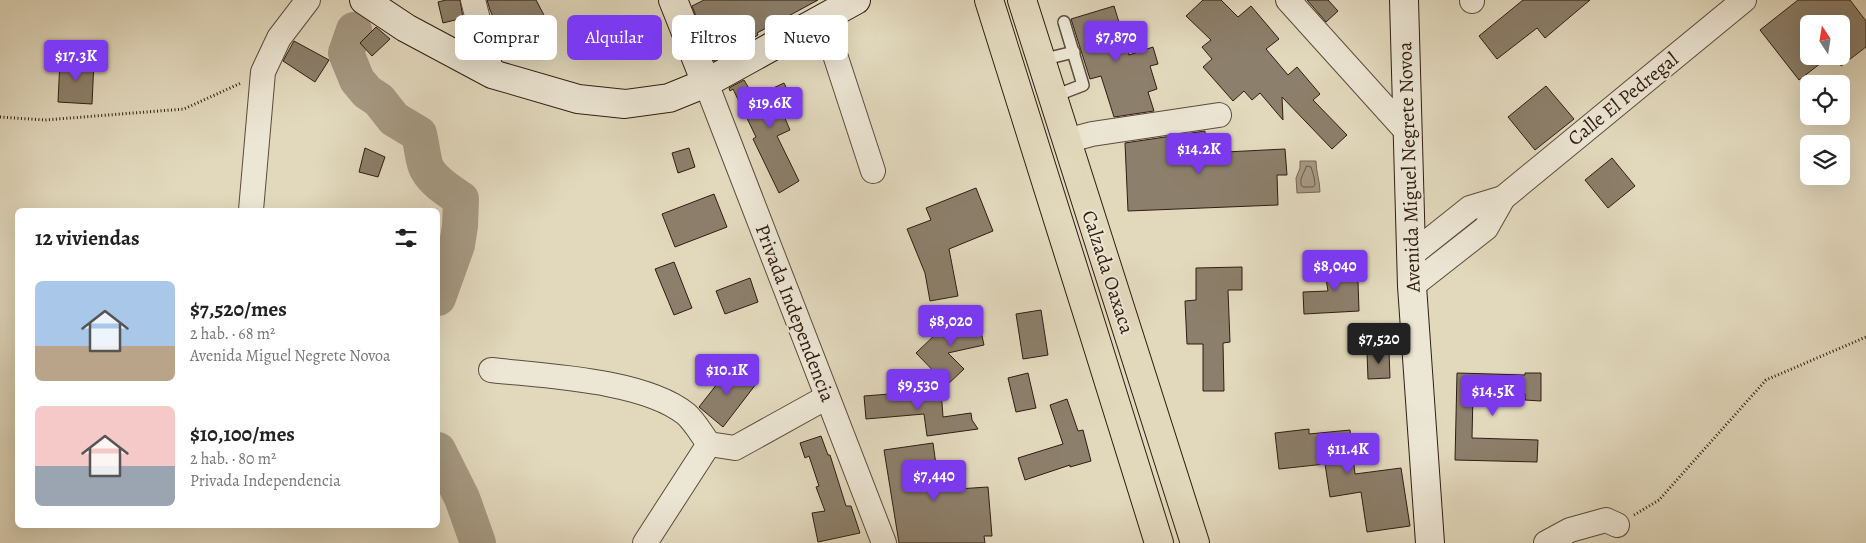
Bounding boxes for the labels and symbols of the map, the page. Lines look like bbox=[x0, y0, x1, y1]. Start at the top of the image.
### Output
north arrow bbox=[1800, 15, 1850, 65]
pin: $7,870 bbox=[1075, 20, 1157, 63]
pin: $17.3K bbox=[35, 39, 117, 82]
street label: Avenida Miguel Negrete Novoa bbox=[1391, 41, 1427, 294]
street label: Calle El Pedregal bbox=[1562, 46, 1684, 152]
pin: $19.6K bbox=[729, 86, 811, 129]
pin: $14.2K bbox=[1158, 132, 1240, 175]
street label: Calzada Oaxaca bbox=[1075, 207, 1141, 338]
street label: Privada Independencia bbox=[749, 220, 842, 406]
pin: $8,040 bbox=[1294, 250, 1376, 292]
pin: $8,020 bbox=[910, 304, 992, 347]
pin: $7,520 bbox=[1338, 322, 1420, 365]
pin: $10.1K bbox=[686, 354, 768, 396]
pin: $9,530 bbox=[877, 368, 959, 411]
pin: $14.5K bbox=[1452, 374, 1534, 417]
pin: $11.4K bbox=[1307, 432, 1389, 475]
pin: $7,440 bbox=[893, 460, 975, 502]

